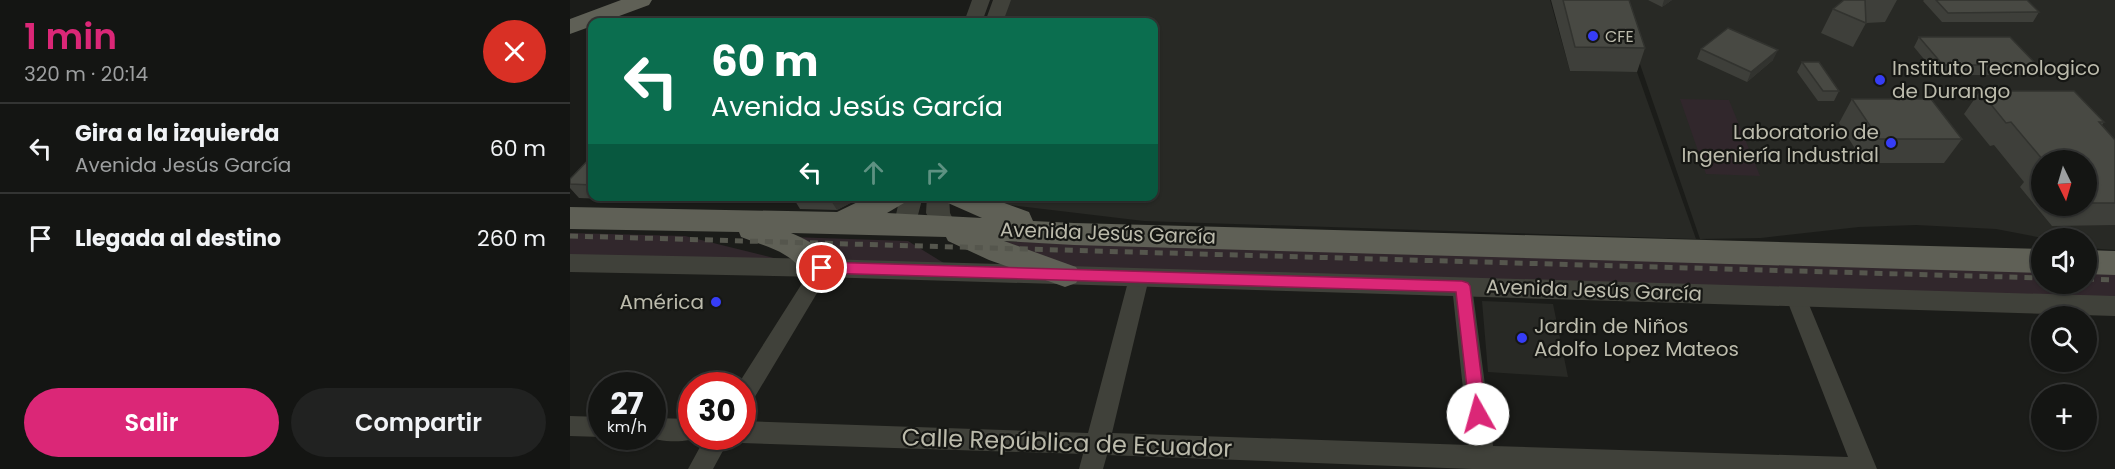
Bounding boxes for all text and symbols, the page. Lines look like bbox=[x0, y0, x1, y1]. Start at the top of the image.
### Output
text: 1 min bbox=[24, 11, 117, 62]
button: close bbox=[483, 20, 546, 83]
place label: CFE bbox=[1605, 25, 1634, 48]
marker: CFE bbox=[1586, 29, 1600, 43]
text: 60 m bbox=[711, 32, 819, 91]
icon: left bbox=[612, 42, 690, 120]
place label: Instituto Tecnologico de Durango bbox=[1892, 54, 2100, 105]
text: 320 m · 20:14 bbox=[24, 60, 148, 88]
marker: Instituto Tecnologico de Durango bbox=[1873, 73, 1887, 87]
text: Avenida Jesús García bbox=[711, 88, 1003, 125]
text: Gira a la izquierda bbox=[75, 118, 279, 149]
place label: Laboratorio de Ingeniería Industrial bbox=[1681, 118, 1879, 169]
icon: left bbox=[24, 132, 57, 165]
text: 60 m bbox=[490, 133, 546, 164]
marker: Laboratorio de Ingeniería Industrial bbox=[1884, 136, 1898, 150]
north arrow bbox=[2031, 150, 2097, 216]
map controls bbox=[2031, 150, 2097, 450]
text: Avenida Jesús García bbox=[75, 151, 291, 179]
icon: left bbox=[794, 156, 827, 189]
icon: ahead bbox=[857, 156, 890, 189]
icon: right bbox=[920, 156, 953, 189]
street label: Avenida Jesús García bbox=[999, 215, 1217, 251]
icon: arrive bbox=[24, 222, 57, 255]
text: Llegada al destino bbox=[75, 223, 281, 254]
text: 260 m bbox=[477, 223, 546, 254]
button: sound bbox=[2031, 228, 2097, 294]
pin bbox=[796, 242, 847, 293]
icon: arrive bbox=[805, 251, 838, 284]
street label: Avenida Jesús García bbox=[1485, 272, 1703, 308]
place label: América bbox=[619, 288, 704, 316]
marker: América bbox=[709, 295, 723, 309]
button: search bbox=[2031, 306, 2097, 372]
place label: Jardin de Niños Adolfo Lopez Mateos bbox=[1534, 312, 1739, 363]
marker: Jardin de Niños Adolfo Lopez Mateos bbox=[1515, 331, 1529, 345]
speed limit sign: 30 bbox=[678, 372, 756, 450]
text: 27 bbox=[610, 382, 644, 425]
position arrow bbox=[1446, 382, 1510, 446]
button: + bbox=[2031, 384, 2097, 450]
button: Salir bbox=[24, 388, 279, 457]
button: Compartir bbox=[291, 388, 546, 457]
text: km/h bbox=[607, 416, 647, 437]
street label: Calle República de Ecuador bbox=[901, 420, 1233, 465]

